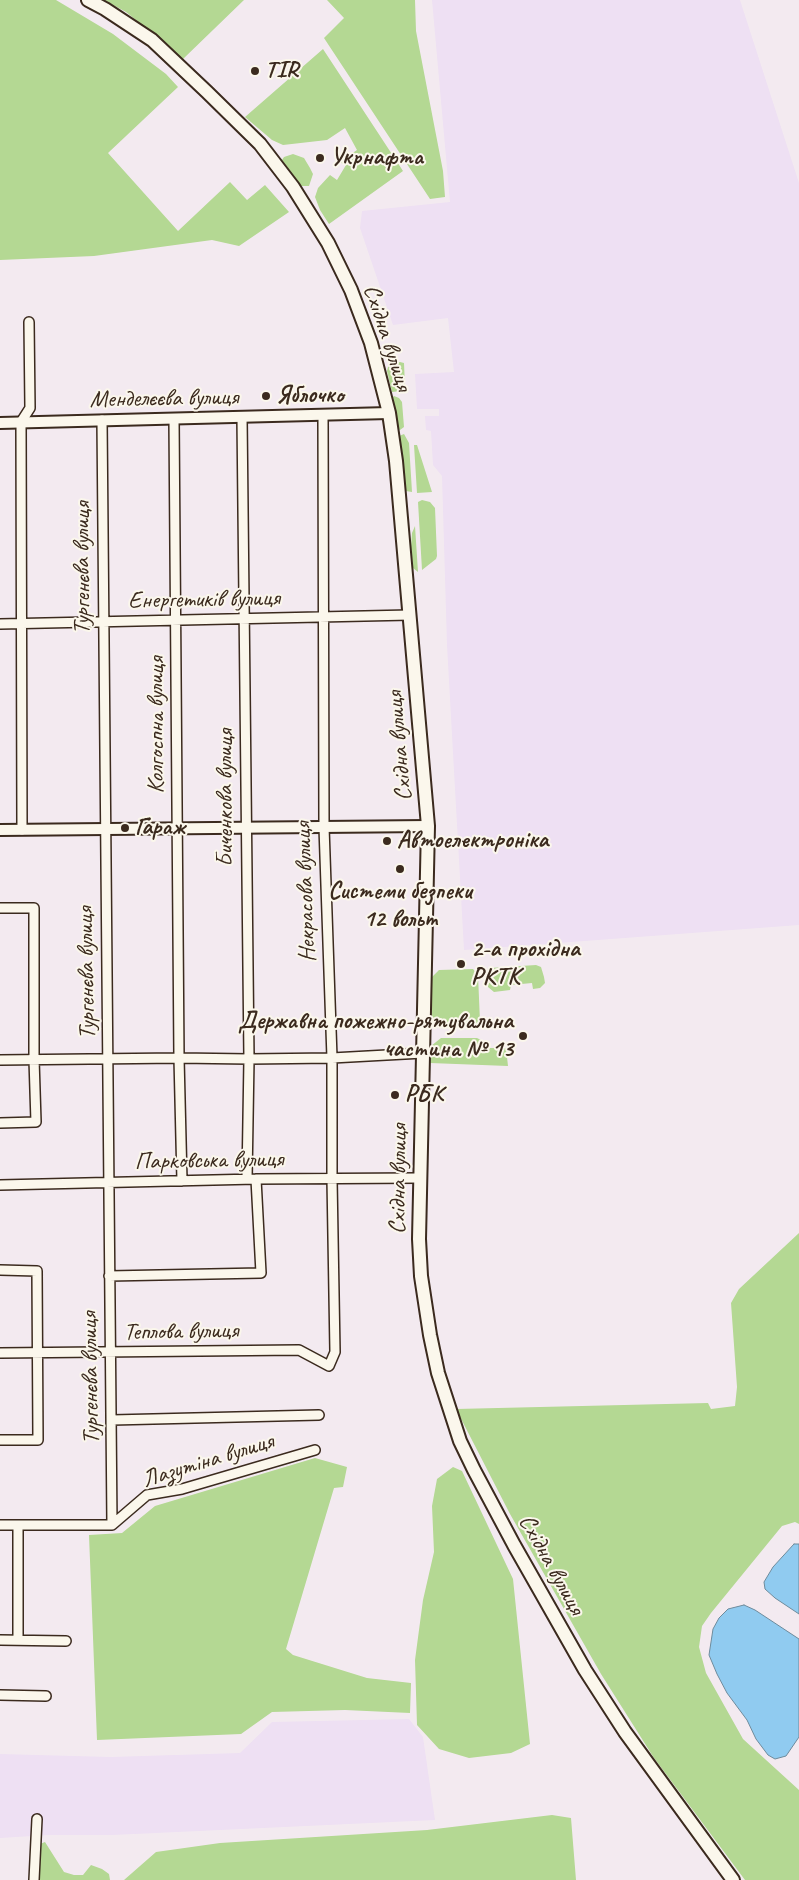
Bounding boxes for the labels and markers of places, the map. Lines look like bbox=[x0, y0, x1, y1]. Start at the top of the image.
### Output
place label: TIR bbox=[265, 57, 298, 85]
marker: TIR bbox=[249, 65, 261, 77]
place label: Укрнафта bbox=[330, 144, 423, 172]
marker: Укрнафта bbox=[314, 152, 326, 164]
place label: Яблочко bbox=[276, 382, 344, 410]
marker: Яблочко bbox=[260, 390, 272, 402]
place label: Гараж bbox=[135, 814, 185, 842]
marker: Гараж bbox=[119, 822, 131, 834]
place label: Автоелектроніка bbox=[397, 827, 548, 855]
marker: Автоелектроніка bbox=[381, 835, 393, 847]
marker: Системи безпеки 12 вольт bbox=[394, 863, 406, 875]
place label: Системи безпеки 12 вольт bbox=[328, 878, 472, 934]
place label: 2-а прохідна РКТК bbox=[471, 936, 580, 992]
marker: 2-а прохідна РКТК bbox=[455, 958, 467, 970]
place label: Державна пожежно-рятувальна частина № 13 bbox=[238, 1008, 513, 1064]
marker: Державна пожежно-рятувальна частина № 13 bbox=[517, 1030, 529, 1042]
place label: РБК bbox=[405, 1081, 444, 1109]
marker: РБК bbox=[389, 1089, 401, 1101]

